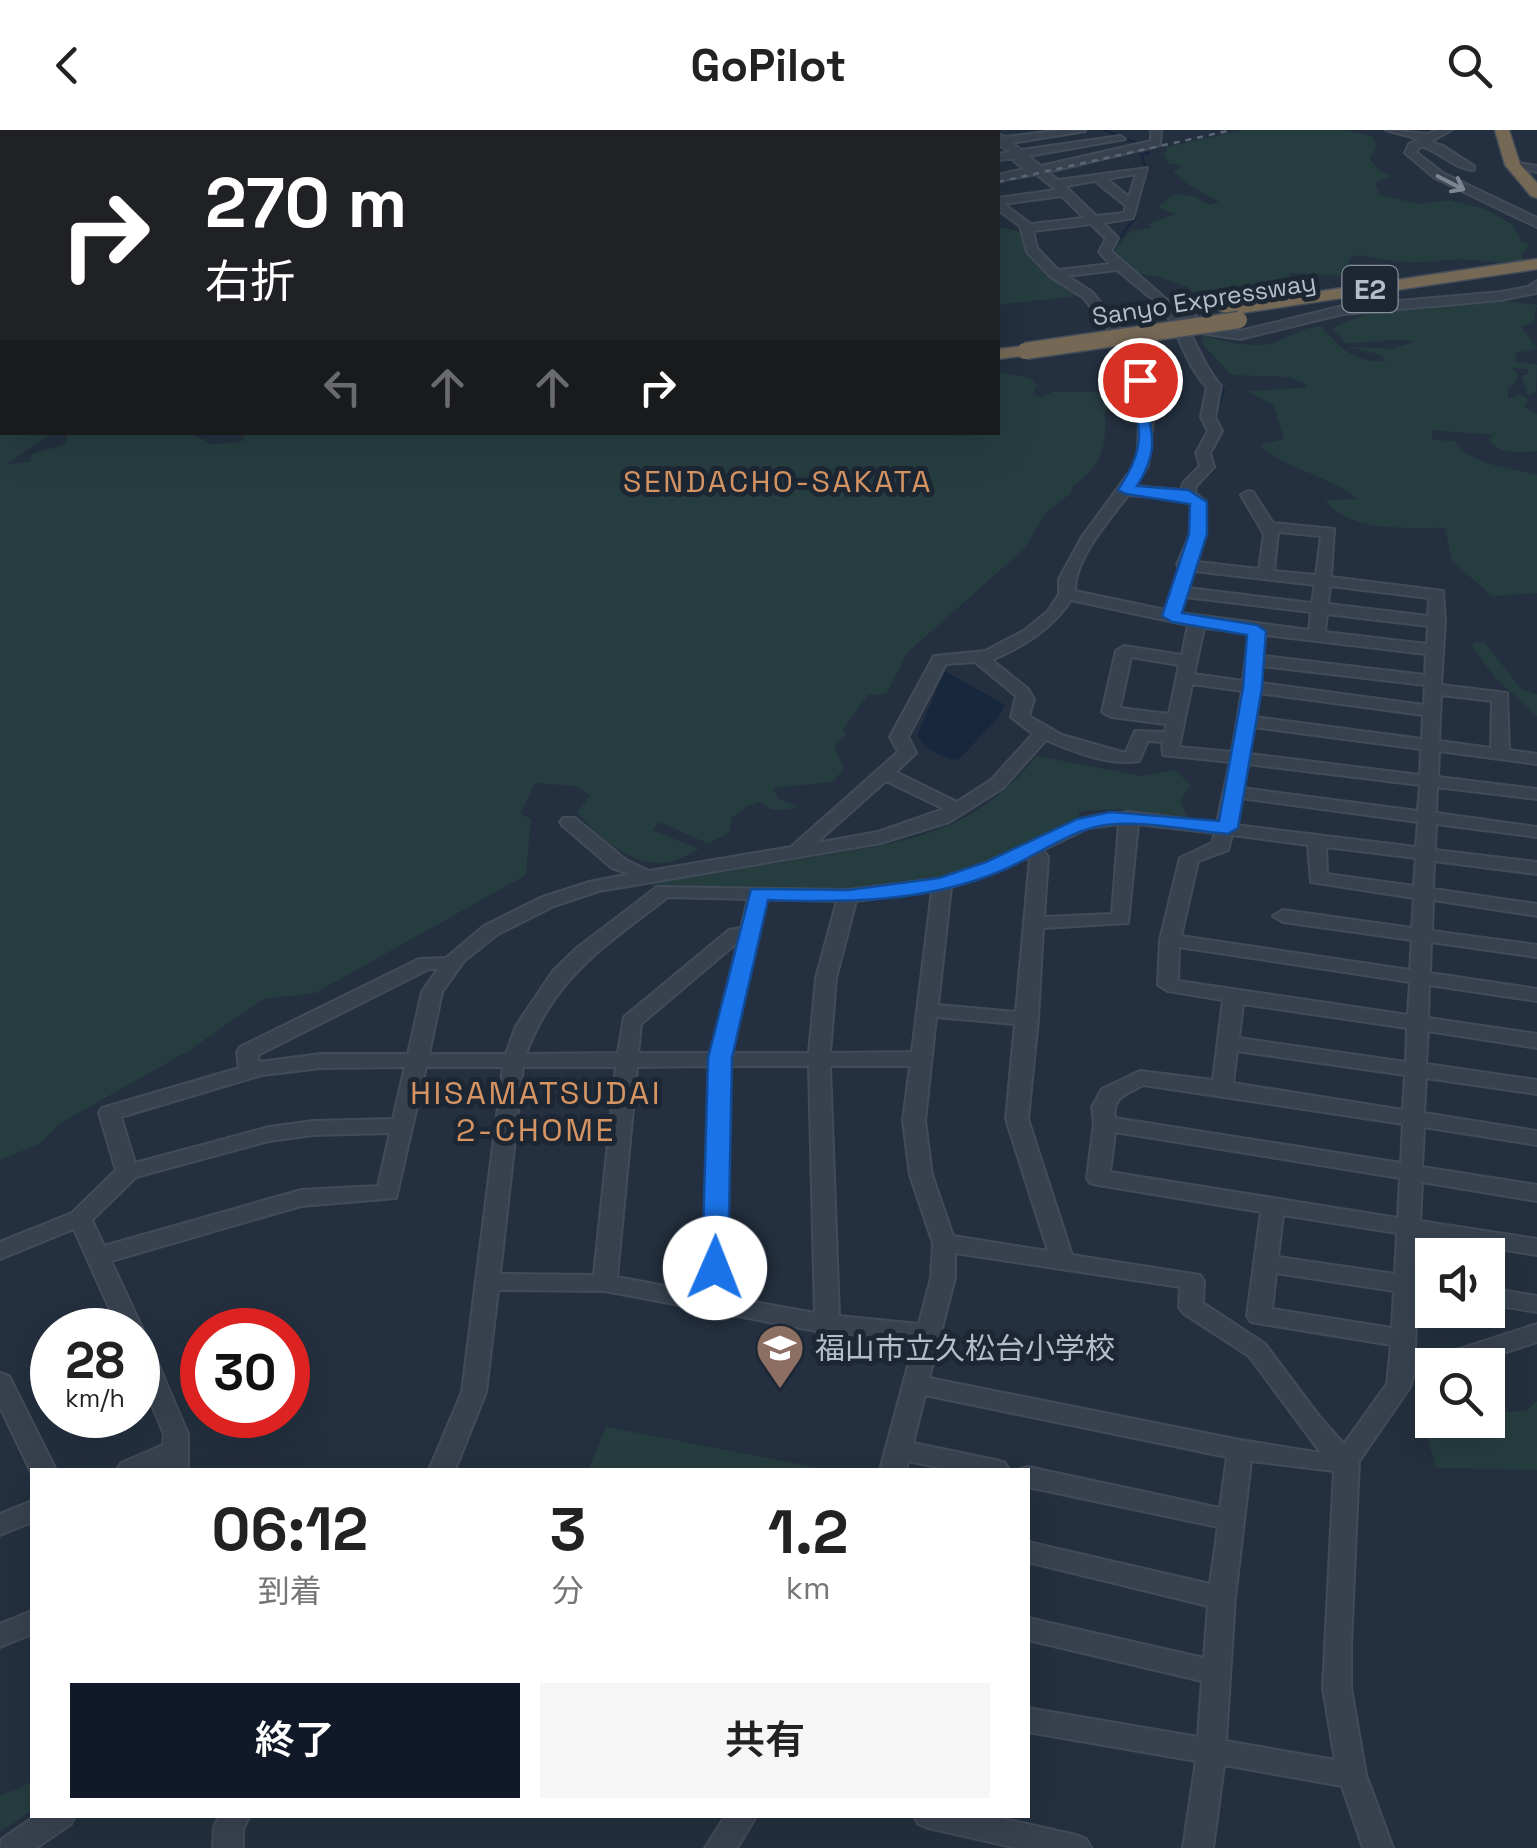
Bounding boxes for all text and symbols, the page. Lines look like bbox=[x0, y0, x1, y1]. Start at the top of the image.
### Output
text: GoPilot bbox=[691, 37, 846, 94]
icon: back bbox=[40, 38, 95, 93]
icon: search bbox=[1442, 38, 1497, 93]
text: 270 m bbox=[205, 158, 407, 247]
icon: right bbox=[40, 170, 170, 300]
one-way arrow bbox=[1436, 173, 1466, 193]
text: 右折 bbox=[205, 253, 295, 310]
street label: Sanyo Expressway bbox=[1090, 266, 1318, 332]
road number: E2 bbox=[1342, 266, 1398, 312]
pin bbox=[1098, 338, 1183, 423]
icon: arrive bbox=[1113, 353, 1168, 408]
icon: left bbox=[315, 360, 370, 415]
icon: ahead bbox=[420, 360, 475, 415]
icon: ahead bbox=[525, 360, 580, 415]
icon: right bbox=[630, 360, 685, 415]
district label: SENDACHO-SAKATA bbox=[623, 462, 933, 501]
district label: HISAMATSUDAI 2-CHOME bbox=[410, 1073, 662, 1150]
position arrow bbox=[663, 1216, 767, 1320]
map controls bbox=[1415, 1238, 1505, 1438]
button: sound bbox=[1415, 1238, 1505, 1328]
speed limit sign: 30 bbox=[180, 1308, 310, 1438]
school or university icon: 福山市立久松台小学校 bbox=[754, 1322, 806, 1390]
text: 28 bbox=[65, 1329, 125, 1393]
place label: 福山市立久松台小学校 bbox=[815, 1329, 1115, 1368]
button: search bbox=[1415, 1348, 1505, 1438]
text: km/h bbox=[65, 1382, 125, 1414]
text: 06:12 bbox=[212, 1491, 368, 1568]
text: 3 bbox=[550, 1491, 586, 1568]
text: 1.2 bbox=[768, 1494, 848, 1571]
text: km bbox=[786, 1568, 830, 1608]
text: 到着 bbox=[258, 1571, 322, 1611]
text: 分 bbox=[552, 1571, 584, 1611]
button: 終了 bbox=[70, 1683, 520, 1798]
button: 共有 bbox=[540, 1683, 990, 1798]

